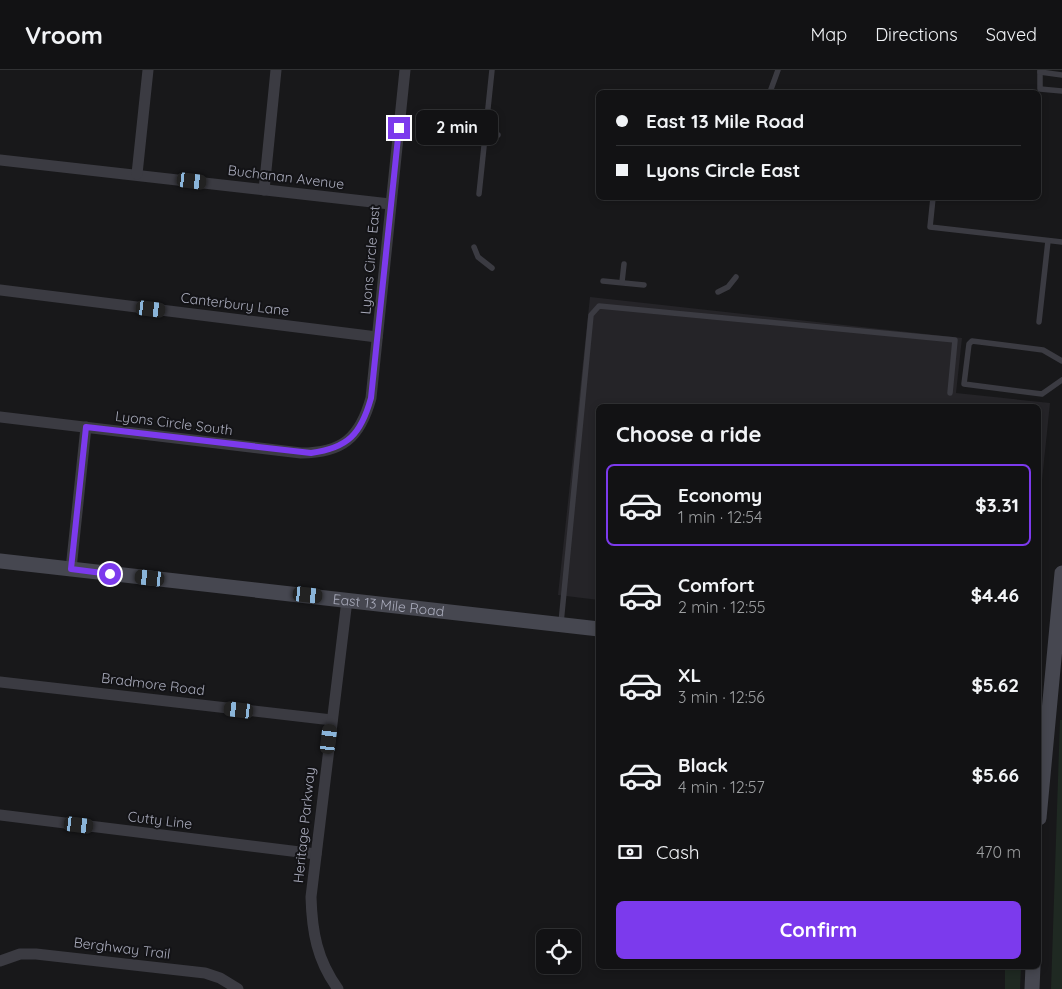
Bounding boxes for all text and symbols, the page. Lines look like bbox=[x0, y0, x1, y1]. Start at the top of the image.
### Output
text: Vroom bbox=[25, 20, 103, 50]
text: Map bbox=[810, 23, 847, 46]
text: Directions bbox=[875, 23, 958, 46]
text: Saved bbox=[986, 23, 1037, 46]
text: East 13 Mile Road bbox=[646, 109, 804, 133]
callout: 2 min bbox=[416, 110, 499, 146]
route end bbox=[388, 117, 410, 139]
text: 2 min bbox=[436, 117, 478, 137]
text: Lyons Circle East bbox=[646, 158, 800, 182]
street label: Buchanan Avenue bbox=[227, 161, 345, 193]
car bbox=[176, 172, 207, 190]
street label: Lyons Circle East bbox=[356, 205, 384, 315]
street label: Canterbury Lane bbox=[180, 288, 290, 320]
car bbox=[135, 300, 166, 318]
street label: Lyons Circle South bbox=[114, 407, 234, 439]
text: Choose a ride bbox=[616, 420, 761, 448]
icon: car bbox=[618, 483, 663, 528]
text: Economy bbox=[678, 483, 762, 507]
text: $3.31 bbox=[975, 493, 1019, 517]
text: 1 min · 12:54 bbox=[678, 507, 762, 527]
route start bbox=[99, 563, 121, 585]
car bbox=[134, 569, 165, 587]
icon: car bbox=[618, 573, 663, 618]
text: Comfort bbox=[678, 573, 755, 597]
text: $4.46 bbox=[971, 583, 1019, 607]
car bbox=[292, 586, 323, 604]
street label: East 13 Mile Road bbox=[332, 590, 445, 620]
text: 2 min · 12:55 bbox=[678, 597, 766, 617]
icon: car bbox=[618, 663, 663, 708]
text: XL bbox=[678, 663, 701, 687]
street label: Bradmore Road bbox=[100, 669, 206, 699]
text: $5.62 bbox=[971, 673, 1019, 697]
text: 3 min · 12:56 bbox=[678, 687, 765, 707]
car bbox=[223, 701, 254, 719]
car bbox=[319, 723, 338, 755]
icon: car bbox=[618, 753, 663, 798]
text: Black bbox=[678, 753, 728, 777]
text: $5.66 bbox=[972, 763, 1019, 787]
street label: Heritage Parkway bbox=[289, 766, 319, 884]
text: 4 min · 12:57 bbox=[678, 777, 765, 797]
street label: Cutty Line bbox=[127, 807, 193, 833]
car bbox=[63, 816, 94, 834]
icon: cash bbox=[616, 838, 644, 866]
text: Cash bbox=[656, 840, 700, 864]
text: 470 m bbox=[976, 842, 1021, 862]
button: Confirm bbox=[616, 901, 1021, 959]
map controls bbox=[536, 929, 581, 974]
button: locate bbox=[536, 929, 581, 974]
street label: Berghway Trail bbox=[73, 933, 171, 963]

